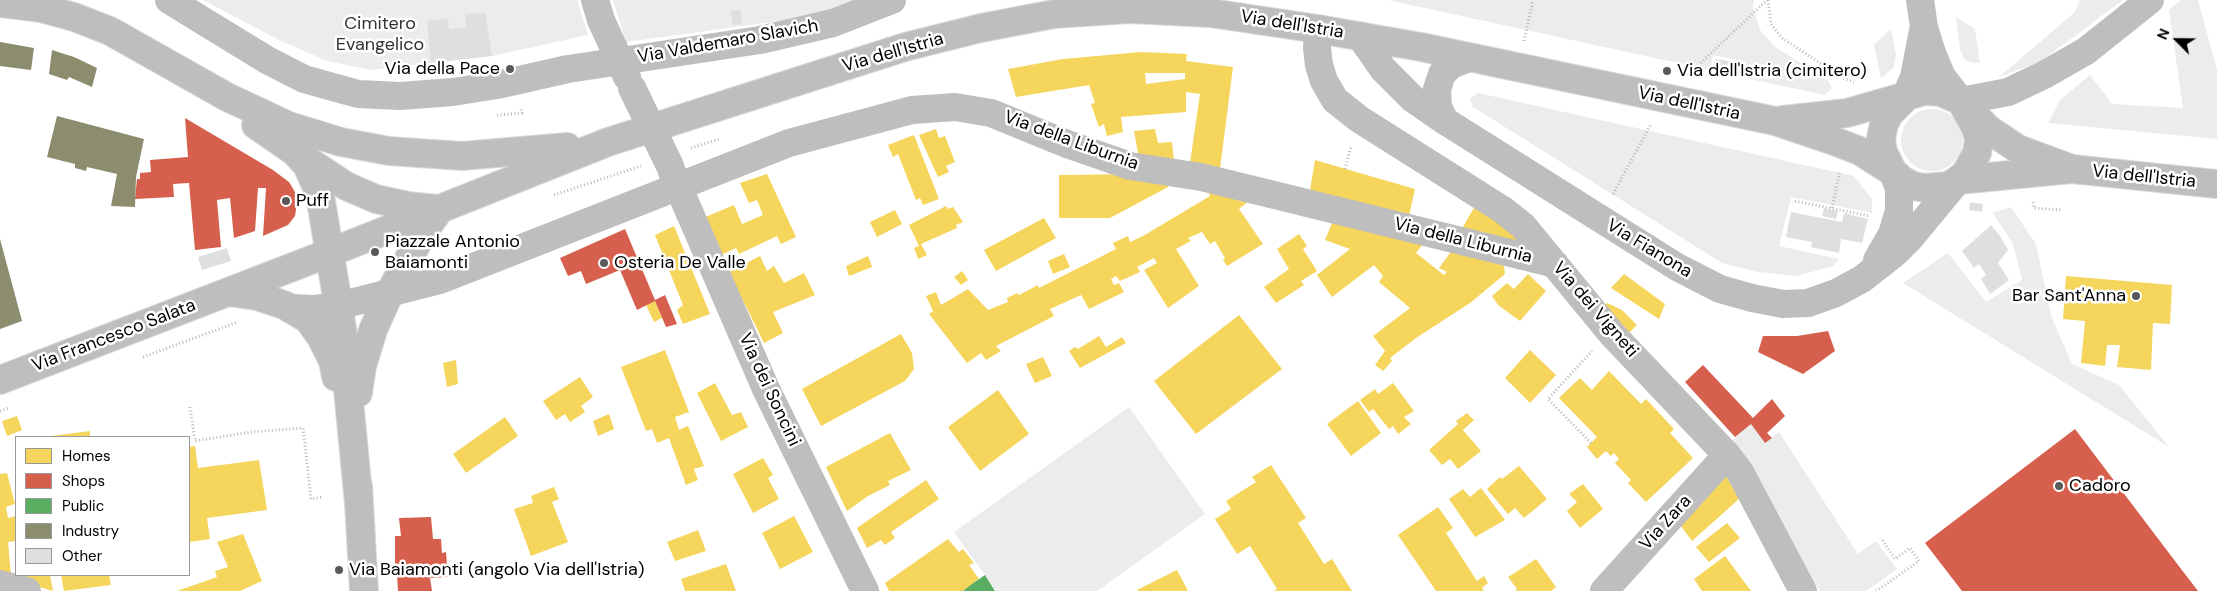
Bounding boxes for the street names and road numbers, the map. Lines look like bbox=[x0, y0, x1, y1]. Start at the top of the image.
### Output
street label: Via dell'Istria bbox=[1239, 6, 1345, 44]
street label: Via Valdemaro Slavich bbox=[636, 15, 820, 69]
street label: Via dell'Istria bbox=[840, 28, 946, 78]
street label: Via dell'Istria bbox=[1636, 83, 1742, 125]
street label: Via della Liburnia bbox=[1001, 107, 1141, 175]
street label: Via dell'Istria bbox=[2091, 161, 2197, 193]
street label: Via della Liburnia bbox=[1392, 213, 1534, 269]
street label: Via Fianona bbox=[1602, 215, 1696, 283]
street label: Via dei Vigneti bbox=[1548, 258, 1642, 362]
street label: Via Francesco Salata bbox=[29, 295, 199, 377]
street label: Via dei Soncini bbox=[733, 330, 805, 450]
street label: Via Zara bbox=[1636, 491, 1696, 555]

